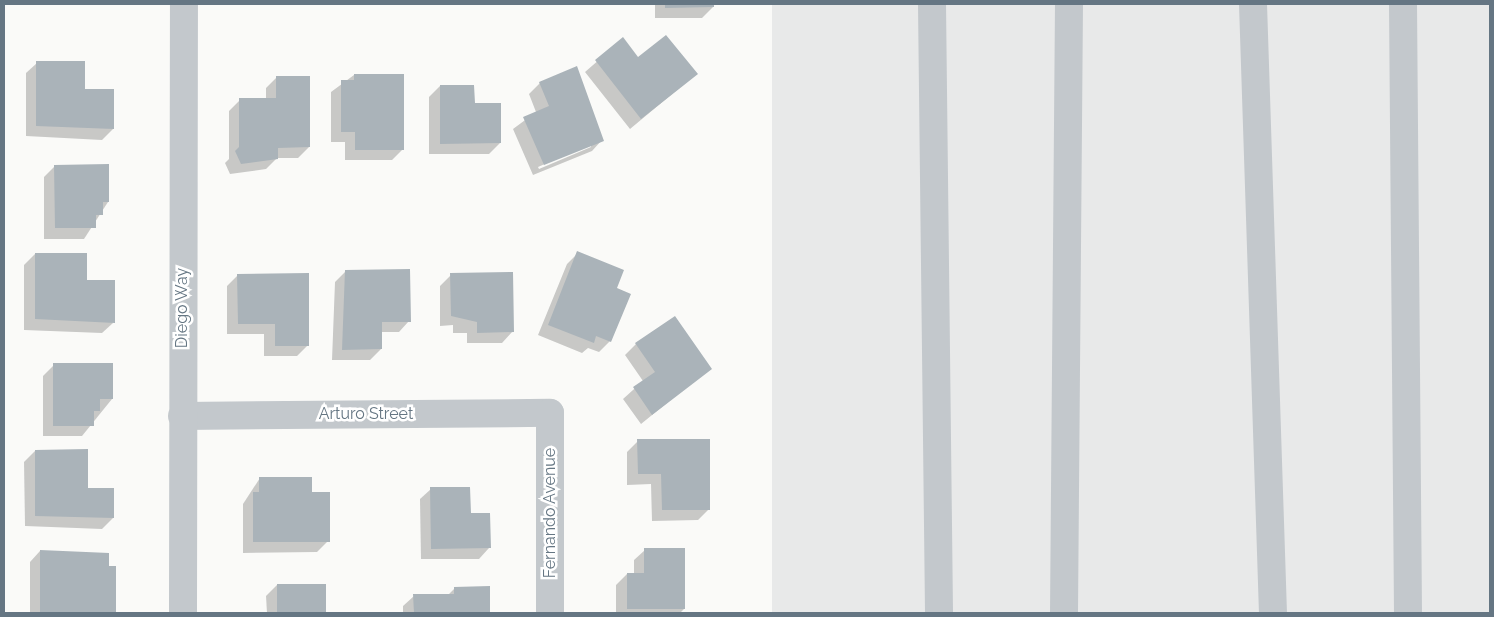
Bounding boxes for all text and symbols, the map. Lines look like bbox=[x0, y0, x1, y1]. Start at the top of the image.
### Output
street label: Diego Way bbox=[172, 268, 192, 348]
street label: Arturo Street bbox=[319, 404, 413, 424]
street label: Fernando Avenue bbox=[540, 448, 560, 578]

